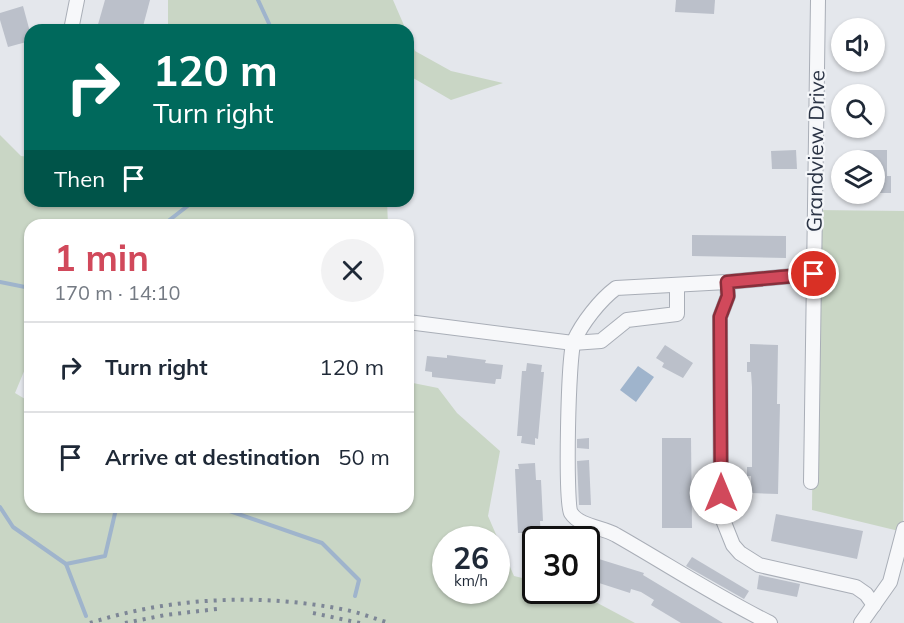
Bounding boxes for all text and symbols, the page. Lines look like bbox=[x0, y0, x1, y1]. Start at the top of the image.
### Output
map controls bbox=[831, 18, 885, 204]
button: sound bbox=[831, 18, 885, 72]
text: 120 m bbox=[153, 44, 278, 97]
icon: right bbox=[54, 48, 132, 126]
street label: Grandview Drive bbox=[801, 70, 829, 232]
button: search bbox=[831, 84, 885, 138]
text: Turn right bbox=[153, 96, 273, 130]
button: layers bbox=[831, 150, 885, 204]
icon: arrive bbox=[117, 162, 150, 195]
text: Then bbox=[54, 165, 105, 193]
text: 1 min bbox=[54, 235, 149, 280]
button: close bbox=[321, 239, 384, 302]
pin bbox=[788, 248, 839, 299]
icon: arrive bbox=[797, 257, 830, 290]
text: 170 m · 14:10 bbox=[54, 280, 180, 305]
icon: right bbox=[54, 351, 87, 384]
text: Turn right bbox=[105, 353, 208, 381]
text: 120 m bbox=[319, 353, 384, 381]
icon: arrive bbox=[54, 441, 87, 474]
text: Arrive at destination bbox=[105, 443, 320, 471]
text: 50 m bbox=[338, 443, 390, 471]
position arrow bbox=[689, 461, 753, 525]
speed limit sign: 30 bbox=[522, 526, 600, 604]
text: 26 bbox=[453, 539, 489, 577]
text: km/h bbox=[454, 571, 488, 590]

